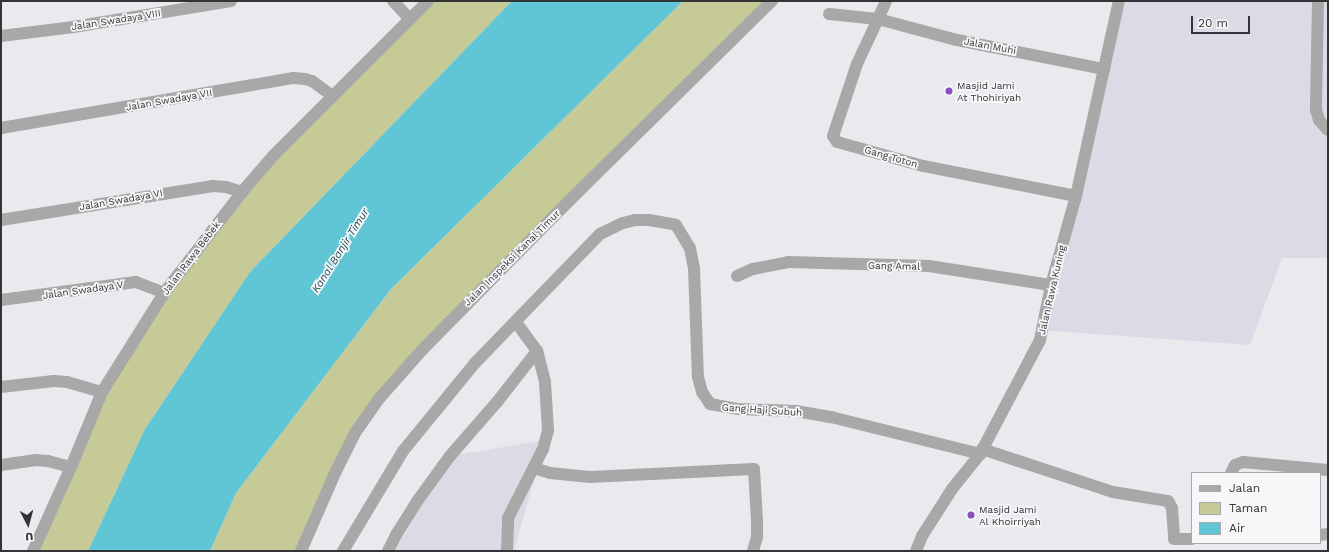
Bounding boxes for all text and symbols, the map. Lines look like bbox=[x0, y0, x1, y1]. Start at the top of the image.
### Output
street label: Jalan Swadaya VIII bbox=[70, 7, 162, 33]
scale bar bbox=[1193, 8, 1252, 34]
text: 20 m bbox=[1198, 16, 1228, 30]
street label: Jalan Muhi bbox=[963, 35, 1017, 57]
place label: Masjid Jami At Thohiriyah bbox=[957, 79, 1021, 102]
street label: Jalan Swadaya VII bbox=[125, 86, 213, 114]
marker: Masjid Jami At Thohiriyah bbox=[944, 86, 954, 96]
street label: Gang Toton bbox=[863, 144, 919, 170]
street label: Jalan Swadaya VI bbox=[78, 187, 164, 213]
water label: Kanal Banjir Timur bbox=[309, 206, 373, 296]
street label: Jalan Inspeksi Kanal Timur bbox=[461, 207, 563, 309]
street label: Jalan Rawa Bebek bbox=[159, 219, 223, 297]
street label: Jalan Rawa Kuning bbox=[1036, 244, 1068, 336]
street label: Gang Amal bbox=[868, 260, 920, 272]
street label: Jalan Swadaya V bbox=[42, 278, 124, 302]
street label: Gang Haji Subuh bbox=[721, 401, 803, 419]
legend bbox=[1191, 472, 1321, 544]
text: Jalan bbox=[1229, 481, 1260, 495]
text: Taman bbox=[1229, 501, 1267, 515]
place label: Masjid Jami Al Khoirriyah bbox=[979, 503, 1041, 526]
north arrow bbox=[8, 504, 48, 544]
marker: Masjid Jami Al Khoirriyah bbox=[966, 510, 976, 520]
text: Air bbox=[1229, 521, 1245, 535]
text: U bbox=[25, 530, 34, 543]

